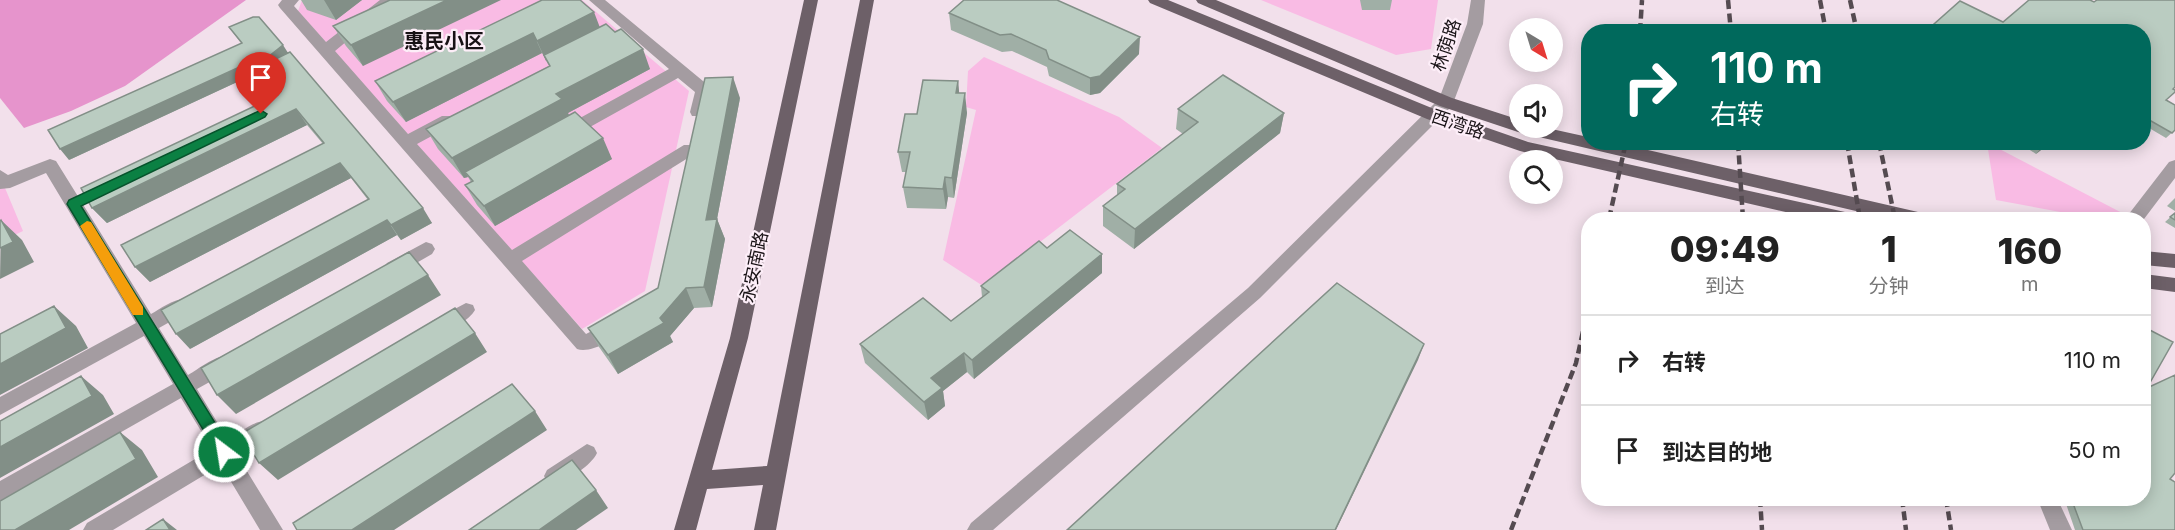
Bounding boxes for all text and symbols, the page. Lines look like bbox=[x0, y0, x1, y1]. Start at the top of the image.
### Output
street label: 林荫路 bbox=[1427, 16, 1465, 74]
north arrow bbox=[1509, 18, 1563, 72]
map controls bbox=[1509, 18, 1563, 204]
district label: 惠民小区 bbox=[404, 29, 484, 53]
text: 110 m bbox=[1710, 42, 1823, 93]
icon: right bbox=[1611, 48, 1689, 126]
pin bbox=[235, 52, 286, 114]
icon: arrive bbox=[244, 61, 277, 94]
button: sound bbox=[1509, 84, 1563, 138]
text: 右转 bbox=[1710, 98, 1764, 131]
street label: 西湾路 bbox=[1429, 105, 1487, 143]
button: search bbox=[1509, 150, 1563, 204]
text: 09:49 bbox=[1670, 227, 1780, 271]
text: 1 bbox=[1881, 227, 1897, 271]
text: 160 bbox=[1998, 229, 2062, 273]
street label: 永安南路 bbox=[736, 230, 772, 304]
text: m bbox=[2021, 272, 2039, 296]
text: 到达 bbox=[1705, 274, 1745, 298]
text: 分钟 bbox=[1869, 274, 1909, 298]
icon: right bbox=[1611, 344, 1644, 377]
text: 110 m bbox=[2064, 347, 2121, 373]
text: 右转 bbox=[1662, 349, 1706, 375]
position arrow bbox=[192, 420, 256, 484]
icon: arrive bbox=[1611, 434, 1644, 467]
text: 50 m bbox=[2068, 437, 2121, 463]
text: 到达目的地 bbox=[1662, 439, 1772, 465]

